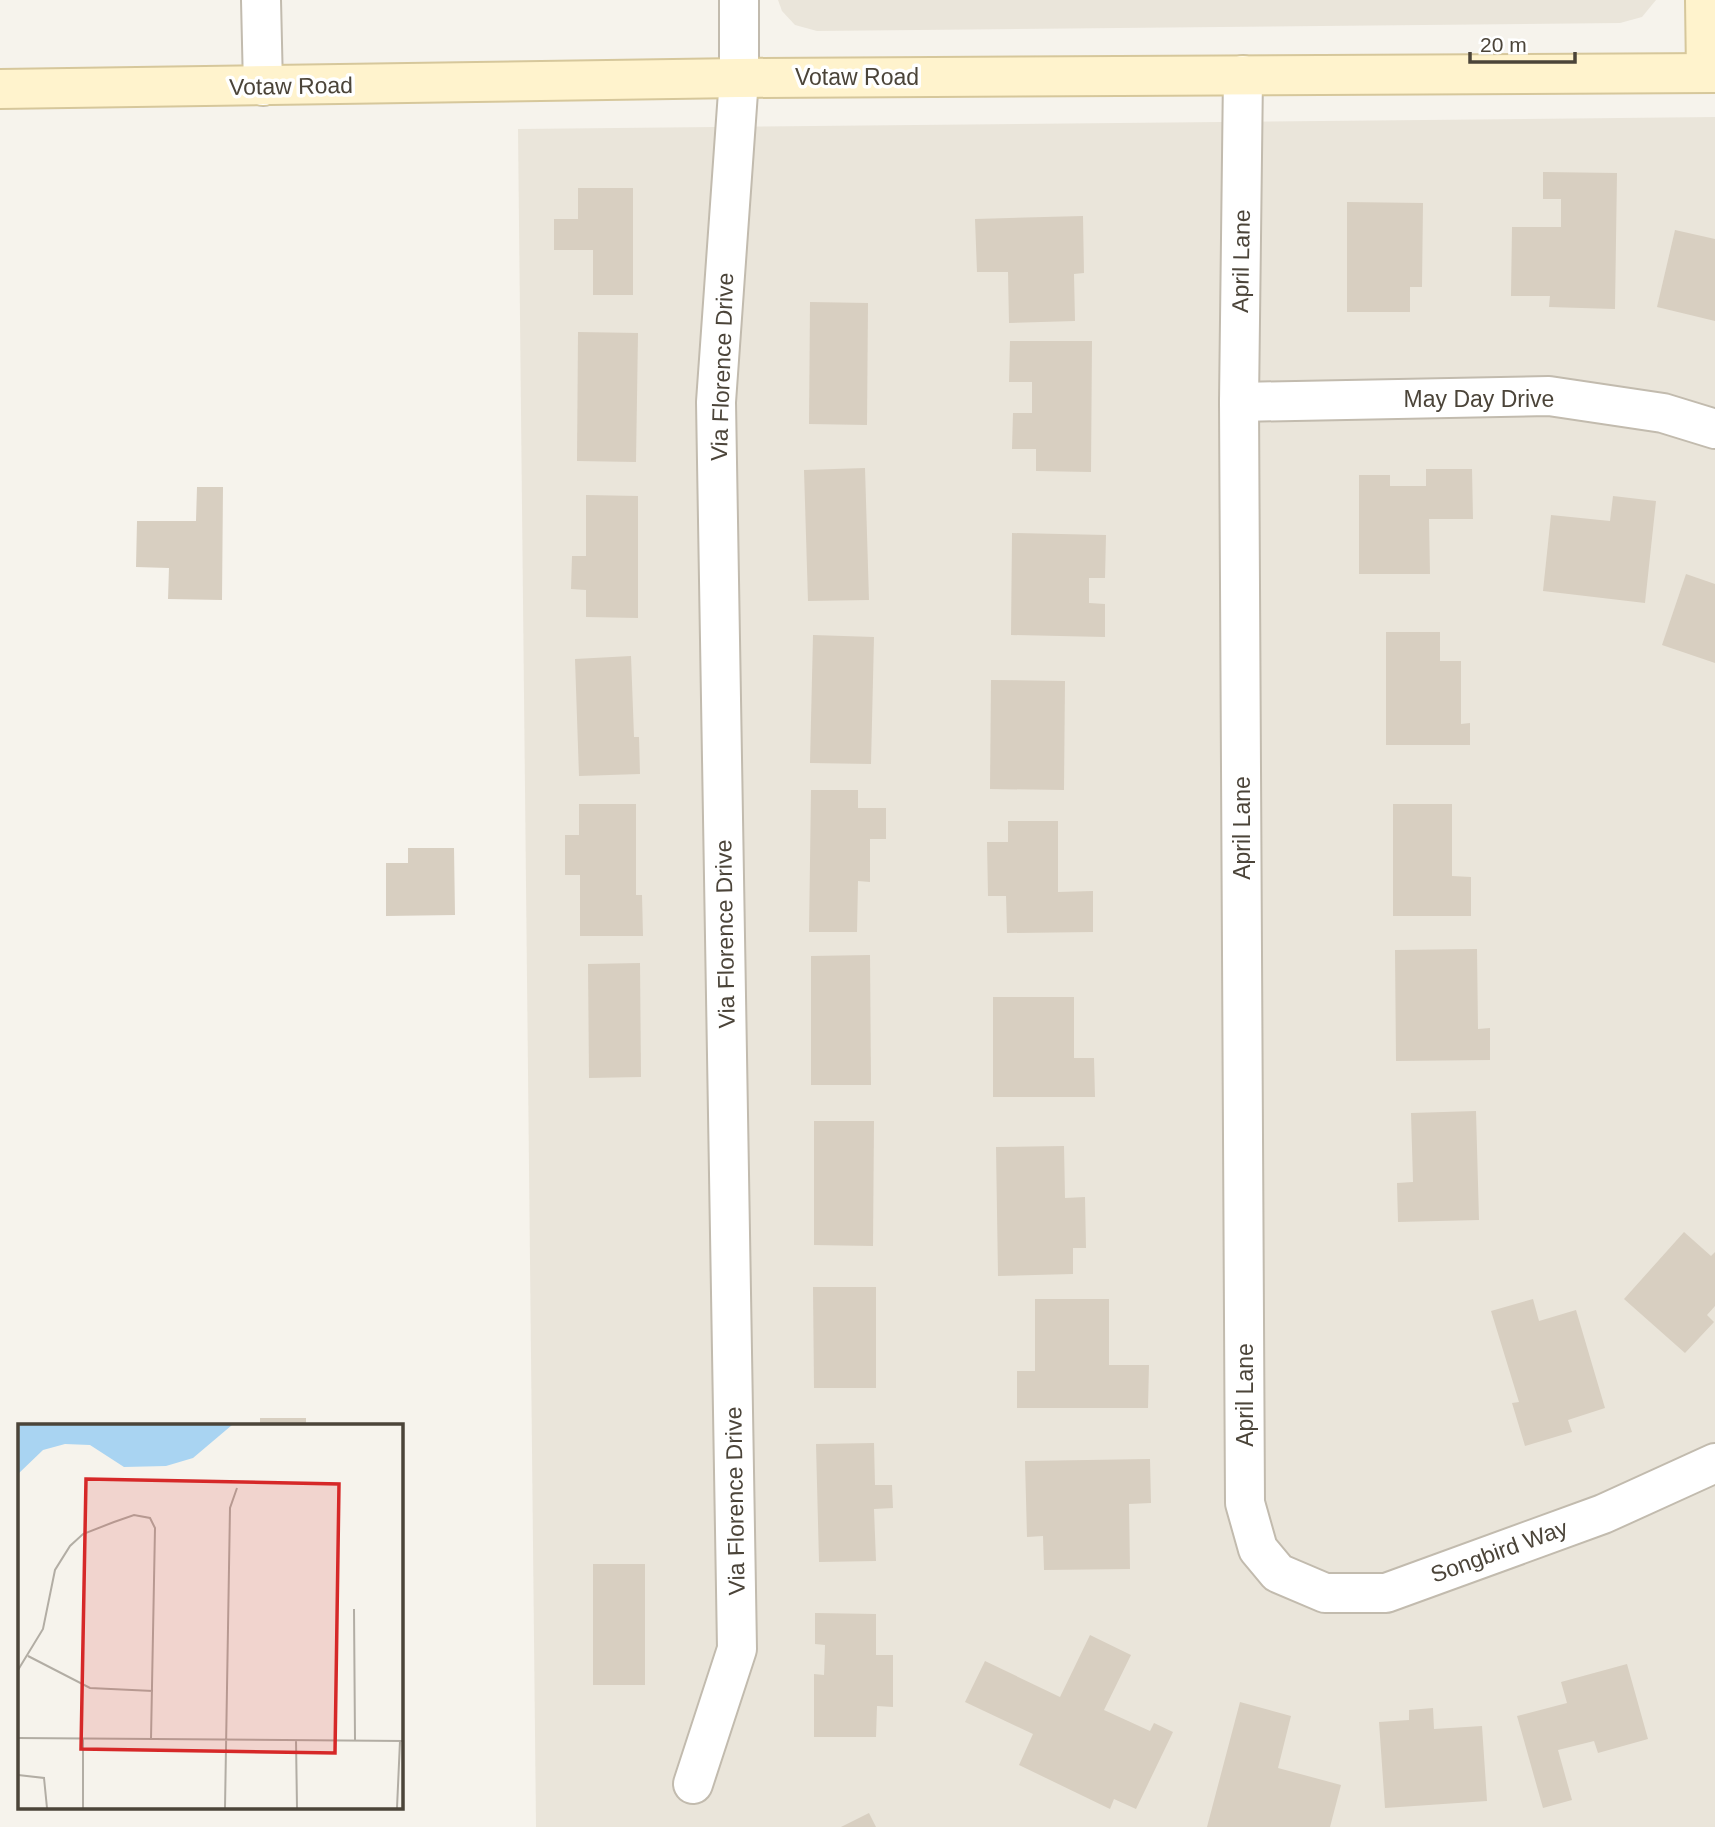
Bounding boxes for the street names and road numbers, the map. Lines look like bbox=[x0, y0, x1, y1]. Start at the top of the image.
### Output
street label: Votaw Road bbox=[795, 64, 919, 90]
street label: Votaw Road bbox=[229, 72, 353, 100]
street label: April Lane bbox=[1227, 209, 1255, 313]
street label: Via Florence Drive bbox=[706, 272, 738, 462]
street label: May Day Drive bbox=[1404, 386, 1554, 412]
street label: April Lane bbox=[1229, 776, 1255, 880]
street label: Via Florence Drive bbox=[710, 839, 740, 1029]
street label: April Lane bbox=[1232, 1343, 1258, 1447]
street label: Via Florence Drive bbox=[720, 1406, 750, 1596]
street label: Songbird Way bbox=[1427, 1514, 1571, 1588]

